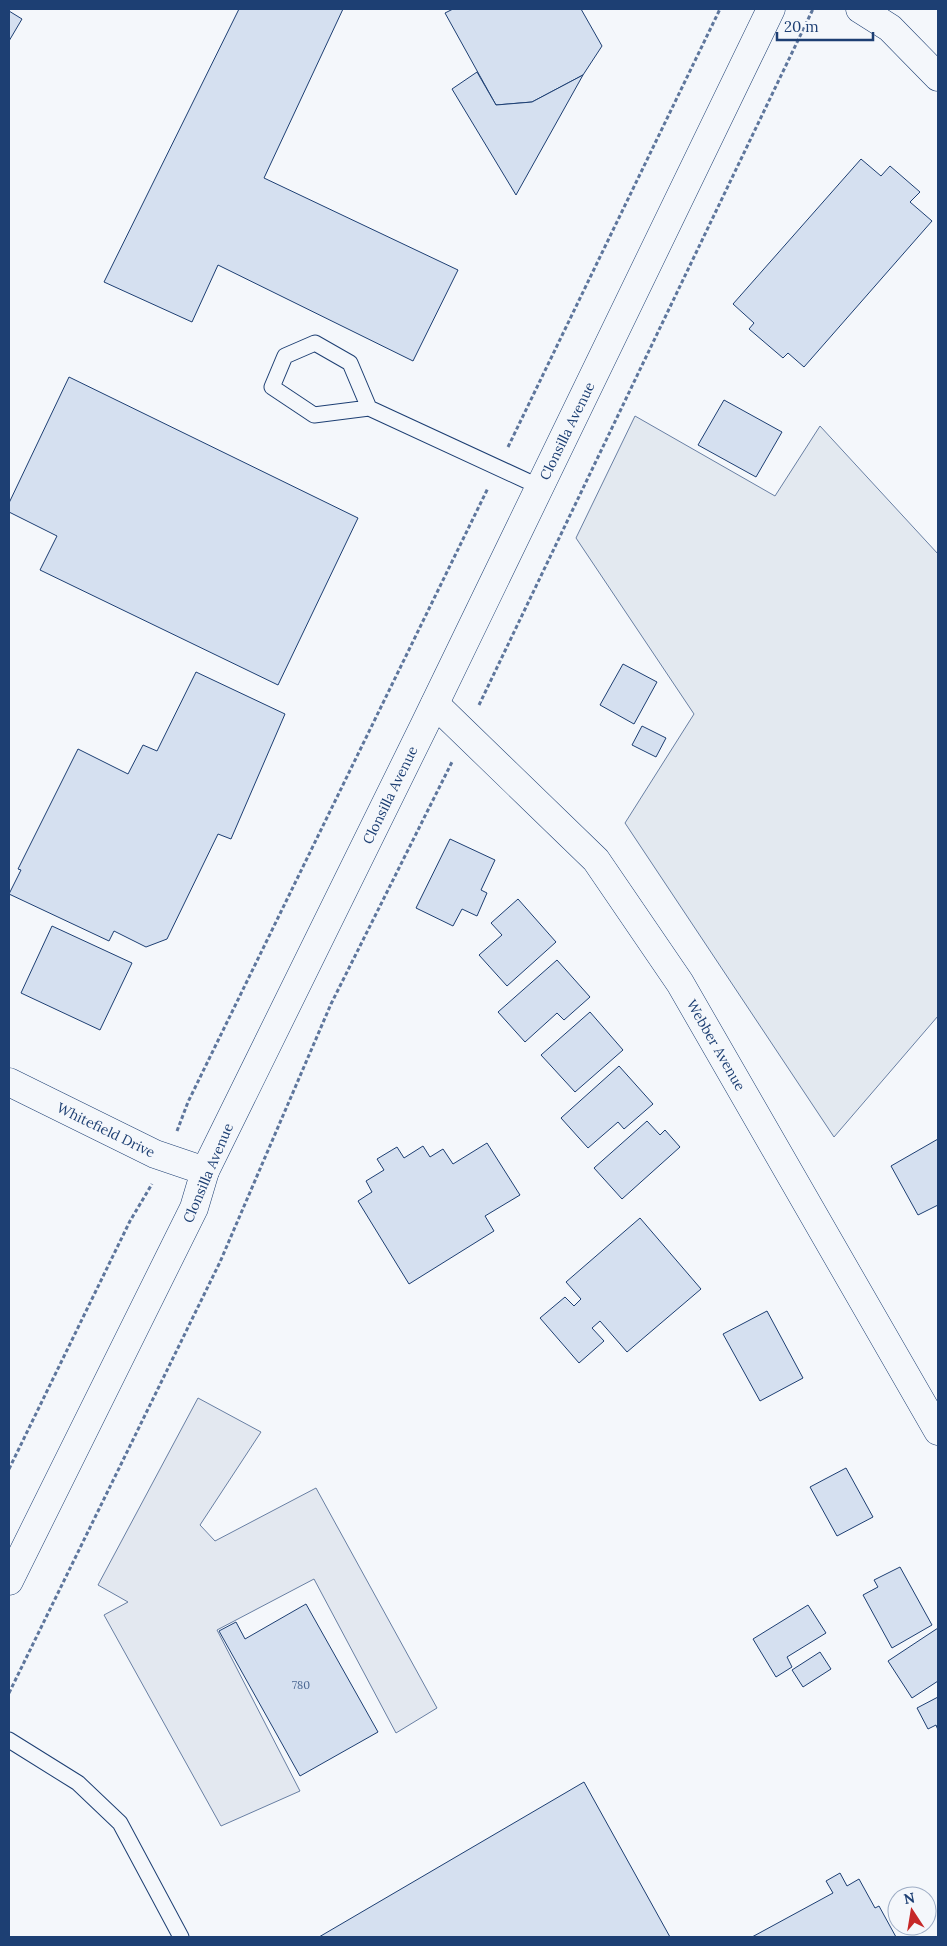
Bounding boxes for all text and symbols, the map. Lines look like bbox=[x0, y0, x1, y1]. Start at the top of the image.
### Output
scale bar bbox=[777, 10, 873, 42]
text: 20 m bbox=[784, 17, 819, 36]
street label: Clonsilla Avenue bbox=[536, 379, 599, 483]
street label: Clonsilla Avenue bbox=[359, 743, 422, 847]
street label: Webber Avenue bbox=[683, 996, 750, 1094]
street label: Whitefield Drive bbox=[54, 1098, 158, 1162]
street label: Clonsilla Avenue bbox=[179, 1120, 237, 1226]
house number: 780 bbox=[292, 1678, 310, 1692]
north arrow bbox=[887, 1886, 937, 1936]
text: N bbox=[902, 1888, 917, 1908]

